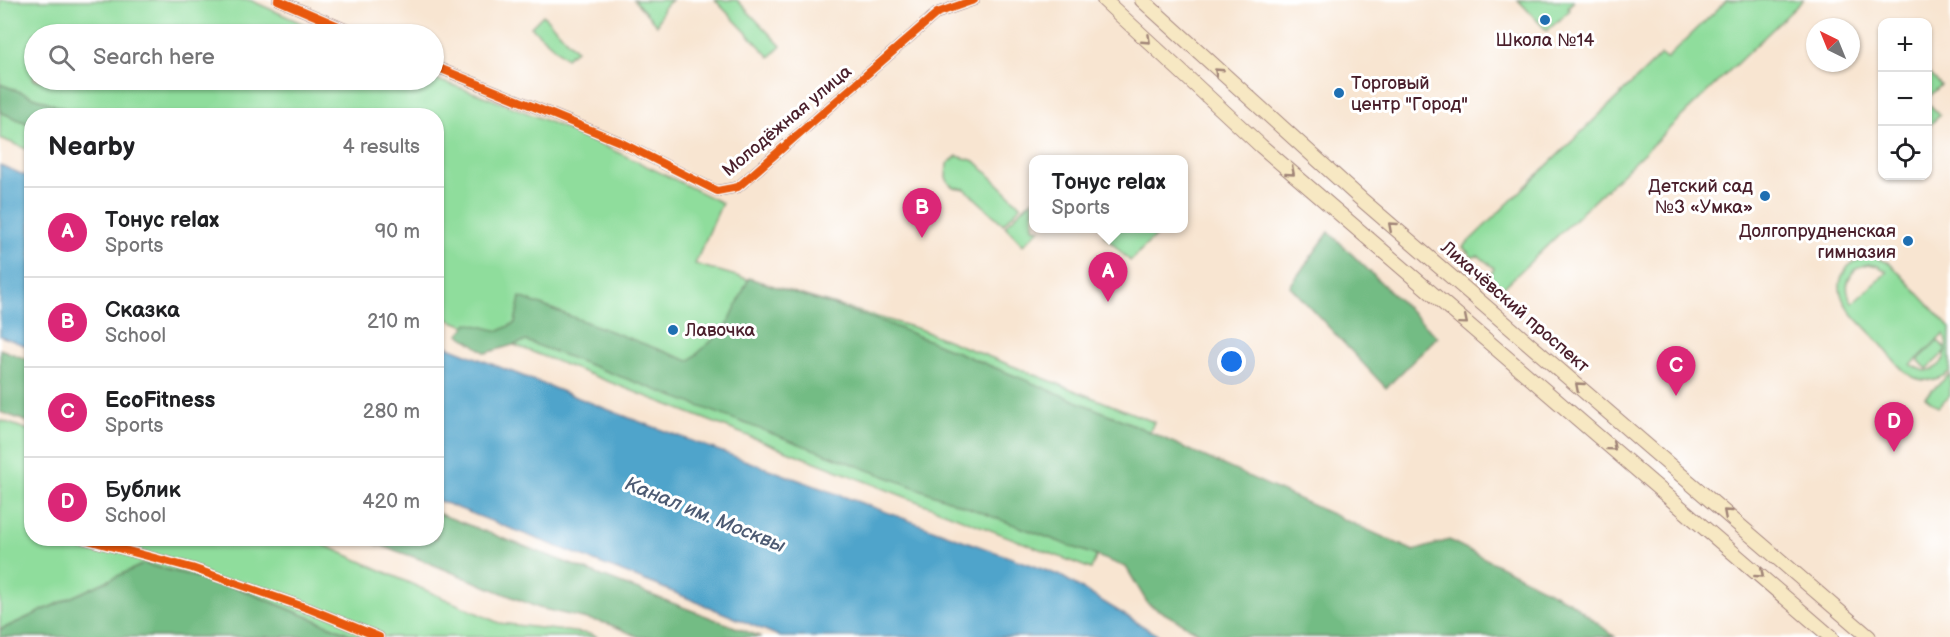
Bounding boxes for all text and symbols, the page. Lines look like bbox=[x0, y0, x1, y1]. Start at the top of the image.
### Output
marker: Школа №14 bbox=[1538, 13, 1552, 27]
north arrow bbox=[1806, 18, 1860, 72]
map controls bbox=[1878, 18, 1932, 180]
button: + bbox=[1878, 18, 1932, 72]
search box bbox=[24, 24, 444, 90]
place label: Школа №14 bbox=[1496, 30, 1594, 51]
one-way arrow bbox=[1140, 33, 1151, 44]
icon: search bbox=[45, 41, 78, 74]
text: Search here bbox=[93, 44, 215, 71]
street label: Молодёжная улица bbox=[718, 61, 856, 181]
one-way arrow bbox=[1215, 68, 1225, 79]
button: − bbox=[1878, 72, 1932, 126]
place label: Торговый центр "Город" bbox=[1351, 73, 1468, 115]
marker: Торговый центр "Город" bbox=[1332, 86, 1346, 100]
button: locate bbox=[1878, 126, 1932, 180]
text: Nearby bbox=[48, 132, 135, 163]
text: 4 results bbox=[342, 135, 420, 159]
popup bbox=[1029, 155, 1188, 233]
one-way arrow bbox=[1284, 165, 1295, 176]
text: Тонус relax bbox=[1051, 169, 1166, 196]
place label: Детский сад №3 «Умка» bbox=[1648, 176, 1753, 218]
pin: B bbox=[902, 188, 942, 238]
marker: Детский сад №3 «Умка» bbox=[1758, 189, 1772, 203]
text: Sports bbox=[1051, 196, 1110, 220]
text: Тонус relax bbox=[105, 207, 219, 234]
text: A bbox=[61, 220, 74, 244]
text: 90 m bbox=[375, 220, 420, 244]
place label: Долгопрудненская гимназия bbox=[1739, 221, 1896, 263]
one-way arrow bbox=[1388, 222, 1399, 233]
text: Sports bbox=[105, 234, 163, 258]
marker: Долгопрудненская гимназия bbox=[1901, 234, 1915, 248]
street label: Лихачёвский проспект bbox=[1436, 236, 1594, 377]
pin: A bbox=[1088, 252, 1128, 302]
text: Сказка bbox=[105, 297, 180, 324]
text: B bbox=[60, 310, 75, 334]
text: 210 m bbox=[367, 310, 420, 334]
one-way arrow bbox=[1457, 314, 1468, 325]
place label: Лавочка bbox=[684, 320, 755, 341]
marker: Лавочка bbox=[666, 323, 680, 337]
text: School bbox=[105, 324, 166, 348]
pin: C bbox=[1656, 346, 1696, 396]
your location bbox=[1217, 347, 1246, 376]
one-way arrow bbox=[1575, 382, 1586, 393]
text: EcoFitness bbox=[105, 387, 215, 414]
text: C bbox=[60, 400, 75, 424]
text: 280 m bbox=[363, 400, 420, 424]
pin: D bbox=[1874, 402, 1914, 452]
text: Sports bbox=[105, 414, 163, 438]
one-way arrow bbox=[1605, 440, 1616, 451]
water label: Канал им. Москвы bbox=[621, 472, 789, 558]
text: Бублик bbox=[105, 477, 181, 504]
text: D bbox=[61, 490, 74, 514]
text: 420 m bbox=[362, 490, 420, 514]
text: School bbox=[105, 504, 166, 528]
one-way arrow bbox=[1723, 509, 1734, 520]
one-way arrow bbox=[1753, 567, 1764, 578]

